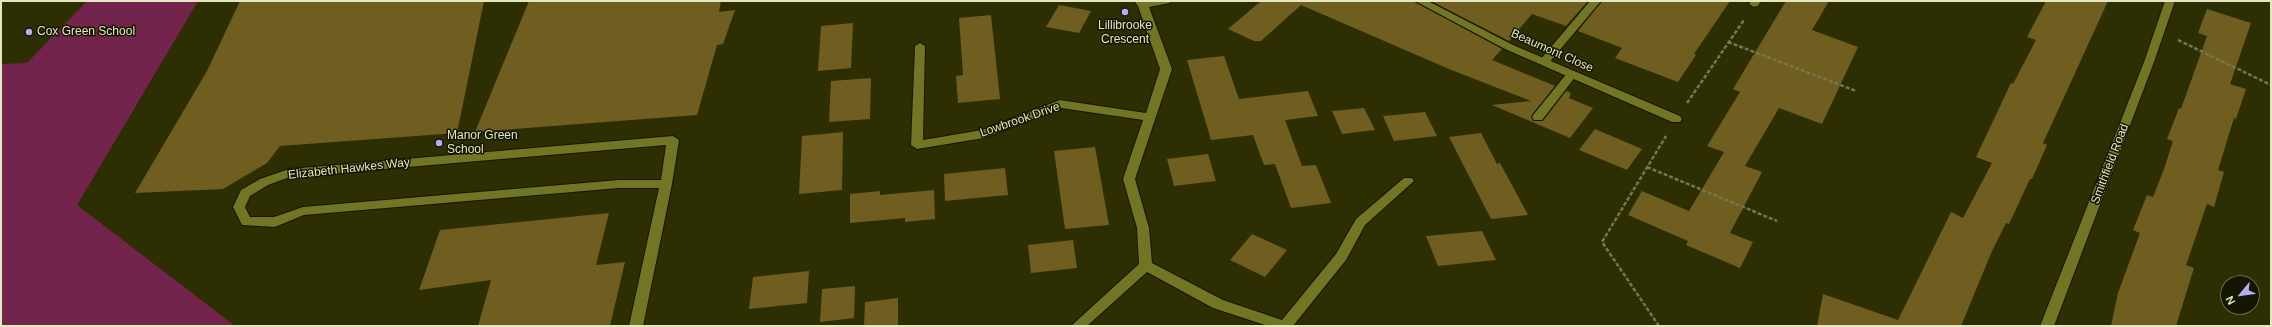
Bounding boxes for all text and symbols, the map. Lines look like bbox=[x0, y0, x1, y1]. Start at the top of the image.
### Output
marker: Lillibrooke Crescent bbox=[1120, 7, 1130, 17]
place label: Lillibrooke Crescent bbox=[1098, 19, 1152, 47]
place label: Cox Green School bbox=[37, 25, 135, 39]
street label: Beaumont Close bbox=[1509, 26, 1595, 76]
marker: Cox Green School bbox=[24, 27, 34, 37]
street label: Lowbrook Drive bbox=[978, 100, 1062, 140]
street label: Smithfield Road bbox=[2088, 122, 2132, 206]
place label: Manor Green School bbox=[447, 129, 518, 157]
marker: Manor Green School bbox=[434, 138, 444, 148]
street label: Elizabeth Hawkes Way bbox=[287, 155, 411, 183]
north arrow bbox=[2220, 275, 2260, 315]
text: N bbox=[2223, 294, 2238, 307]

